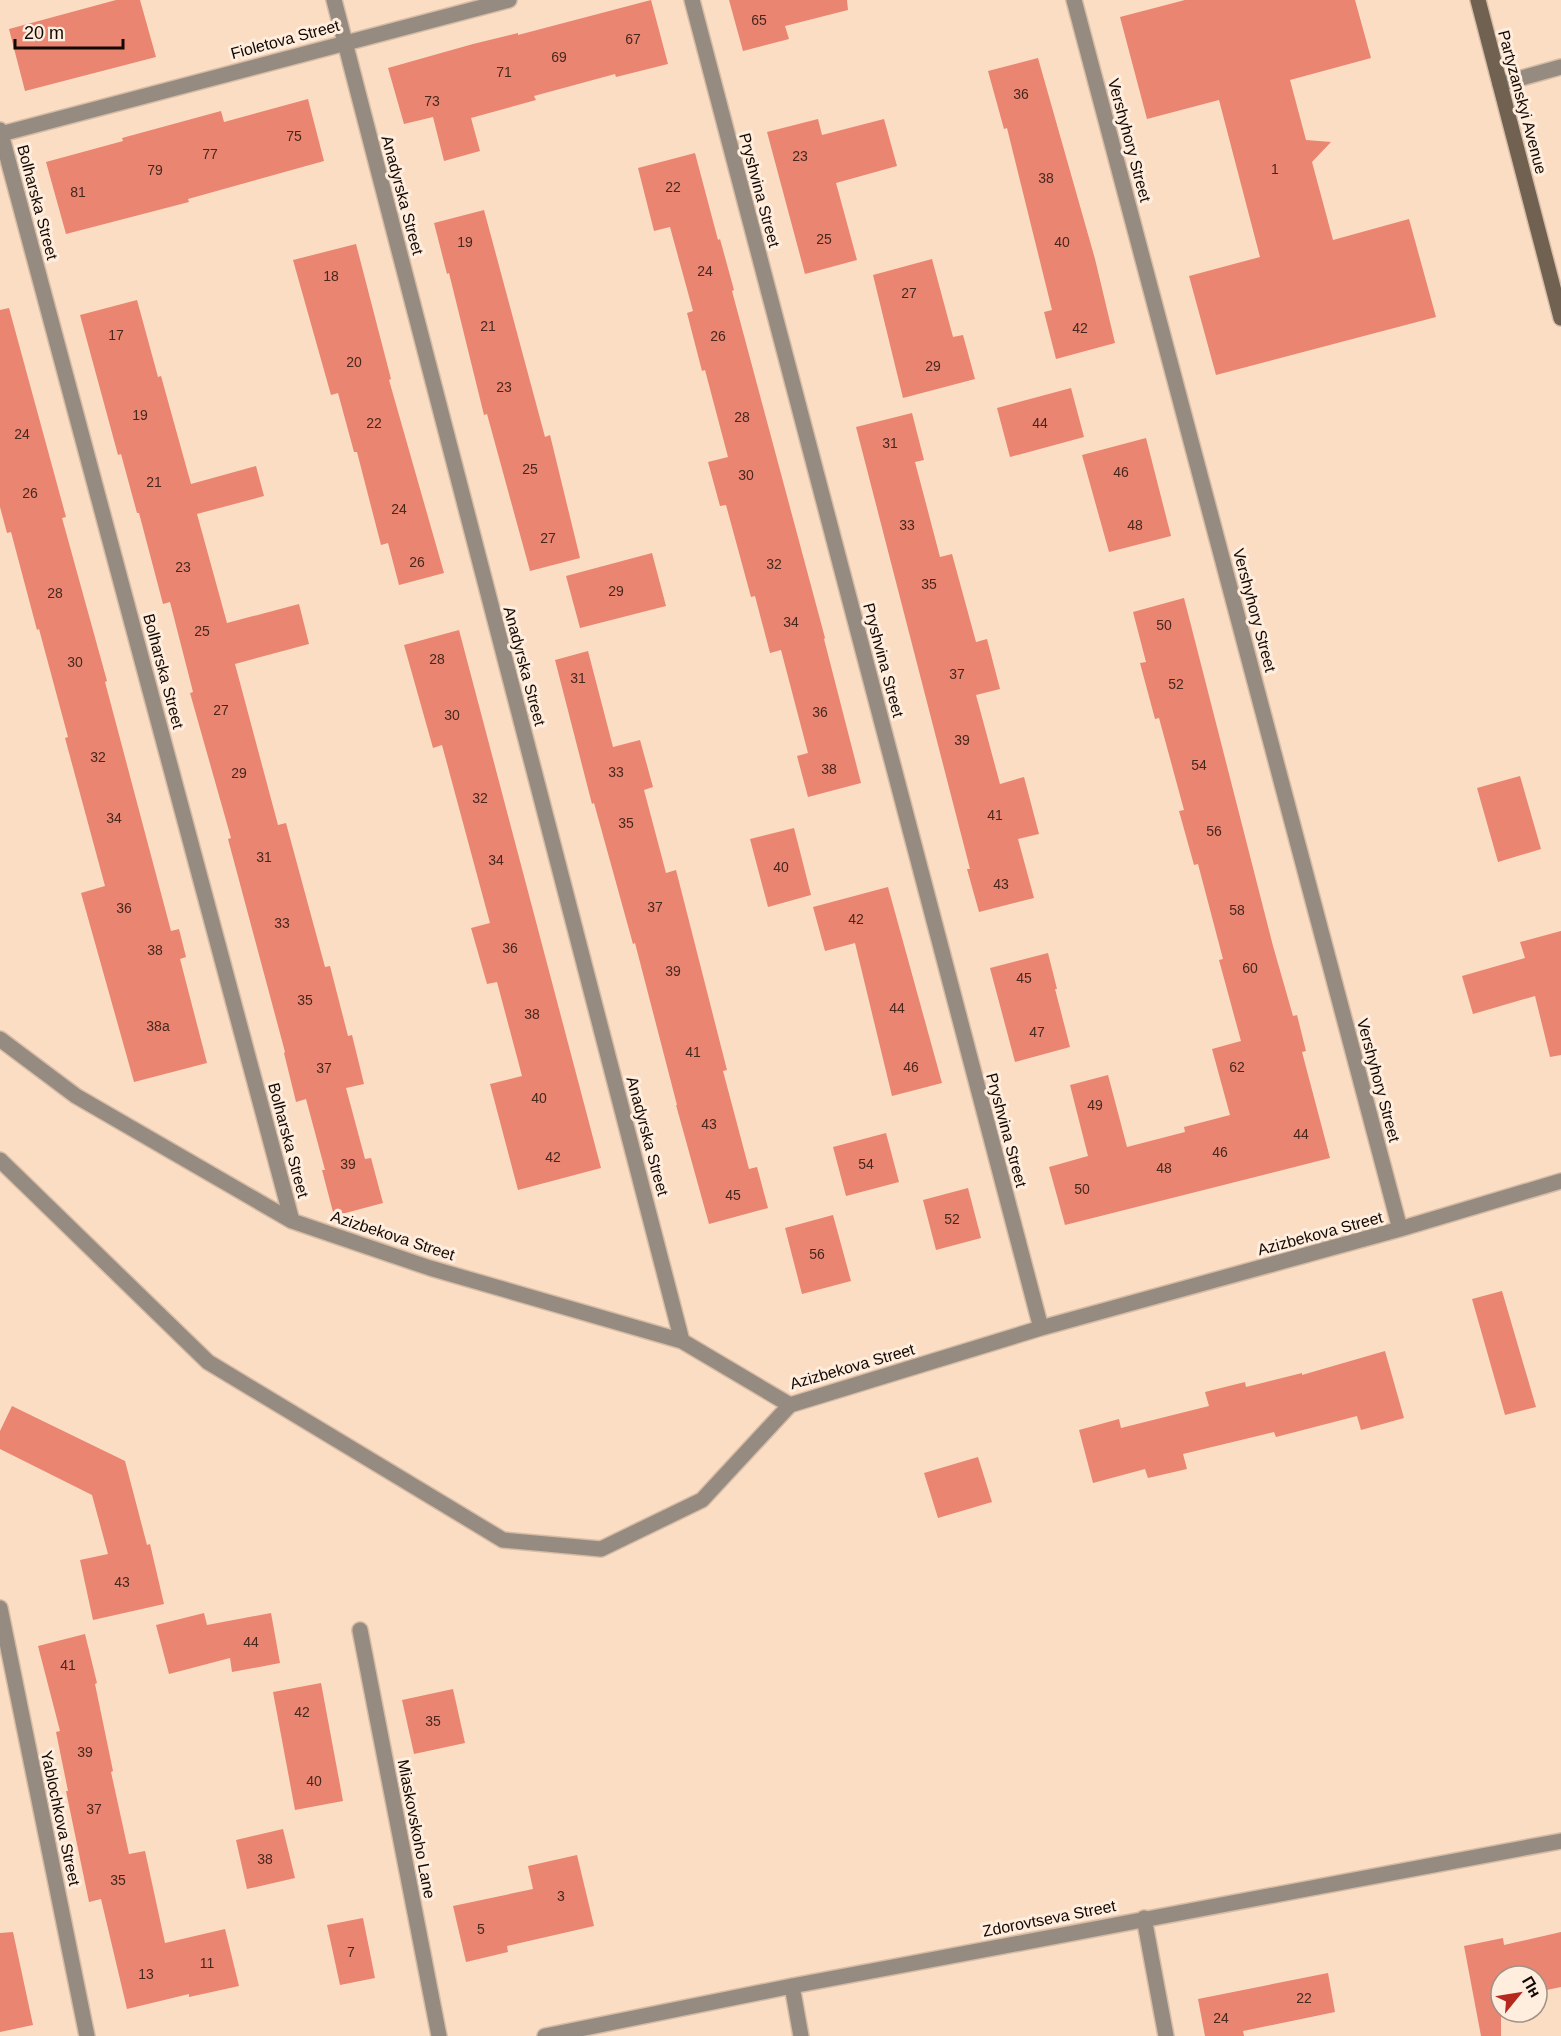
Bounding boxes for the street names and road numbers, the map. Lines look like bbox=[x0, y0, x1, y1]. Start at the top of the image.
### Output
street label: Fioletova Street bbox=[229, 17, 342, 62]
street label: Partyzanskyi Avenue bbox=[1495, 28, 1550, 176]
street label: Vershyhory Street bbox=[1105, 77, 1154, 204]
street label: Pryshvina Street bbox=[736, 131, 783, 250]
street label: Anadyrska Street bbox=[378, 134, 427, 257]
street label: Bolharska Street bbox=[14, 143, 61, 262]
street label: Vershyhory Street bbox=[1230, 547, 1279, 674]
street label: Pryshvina Street bbox=[860, 601, 907, 720]
street label: Anadyrska Street bbox=[500, 605, 549, 728]
street label: Bolharska Street bbox=[140, 612, 187, 731]
street label: Vershyhory Street bbox=[1354, 1017, 1403, 1144]
street label: Pryshvina Street bbox=[983, 1071, 1030, 1190]
street label: Anadyrska Street bbox=[623, 1075, 672, 1198]
street label: Bolharska Street bbox=[265, 1081, 312, 1200]
street label: Azizbekova Street bbox=[329, 1207, 457, 1264]
street label: Azizbekova Street bbox=[1256, 1208, 1385, 1258]
street label: Azizbekova Street bbox=[788, 1340, 917, 1392]
street label: Yablochkova Street bbox=[38, 1749, 83, 1888]
street label: Miaskovskoho Lane bbox=[395, 1758, 438, 1900]
street label: Zdorovtseva Street bbox=[981, 1897, 1118, 1940]

